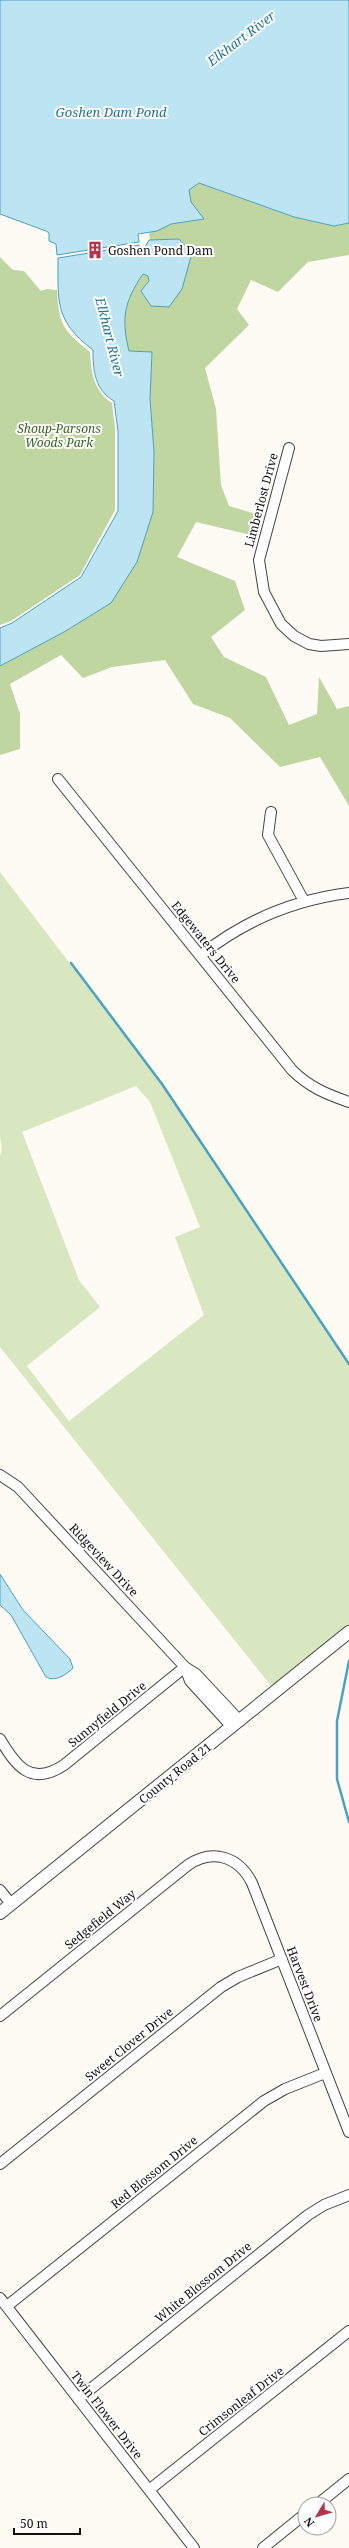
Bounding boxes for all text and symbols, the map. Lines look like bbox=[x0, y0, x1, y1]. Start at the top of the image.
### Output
water label: Elkhart River bbox=[202, 6, 280, 70]
water label: Goshen Dam Pond bbox=[56, 103, 167, 121]
building icon: Goshen Pond Dam bbox=[85, 240, 105, 260]
place label: Goshen Pond Dam bbox=[108, 242, 213, 259]
water label: Elkhart River bbox=[91, 295, 129, 379]
park label: Shoup-Parsons Woods Park bbox=[17, 420, 101, 451]
street label: Limberlost Drive bbox=[240, 451, 282, 549]
street label: Edgewaters Drive bbox=[168, 897, 244, 987]
street label: Ridgeview Drive bbox=[66, 1520, 142, 1600]
street label: Sunnyfield Drive bbox=[64, 1677, 150, 1751]
street label: County Road 21 bbox=[135, 1738, 215, 1808]
street label: Sedgefield Way bbox=[61, 1885, 139, 1953]
street label: Harvest Drive bbox=[283, 1944, 327, 2024]
street label: Sweet Clover Drive bbox=[81, 2003, 177, 2085]
street label: Red Blossom Drive bbox=[107, 2132, 201, 2212]
street label: White Blossom Drive bbox=[151, 2238, 255, 2326]
street label: Crimsonleaf Drive bbox=[195, 2362, 287, 2440]
street label: Twin Flower Drive bbox=[67, 2368, 147, 2462]
north arrow bbox=[297, 2496, 337, 2536]
scale bar bbox=[14, 2510, 80, 2536]
text: N bbox=[300, 2514, 317, 2530]
text: 50 m bbox=[20, 2515, 48, 2532]

